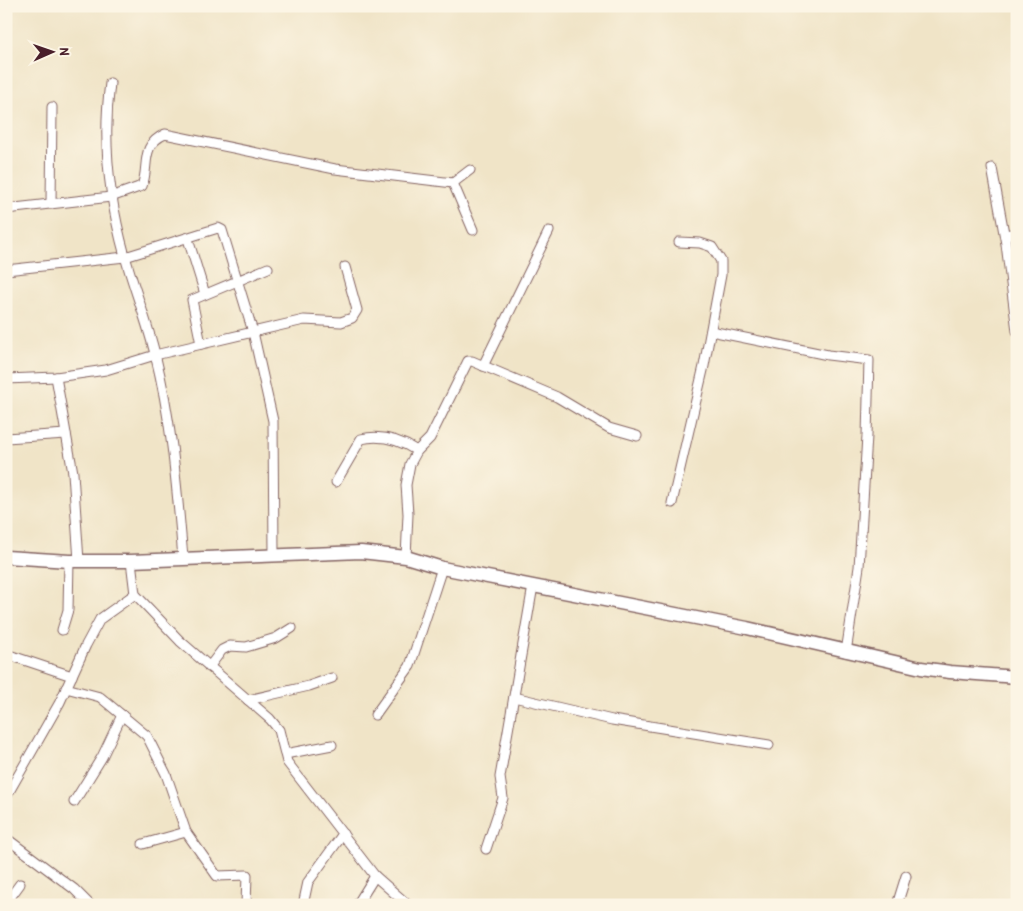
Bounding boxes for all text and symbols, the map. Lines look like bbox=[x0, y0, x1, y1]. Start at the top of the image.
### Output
north arrow bbox=[28, 28, 78, 78]
text: N bbox=[56, 47, 75, 56]

